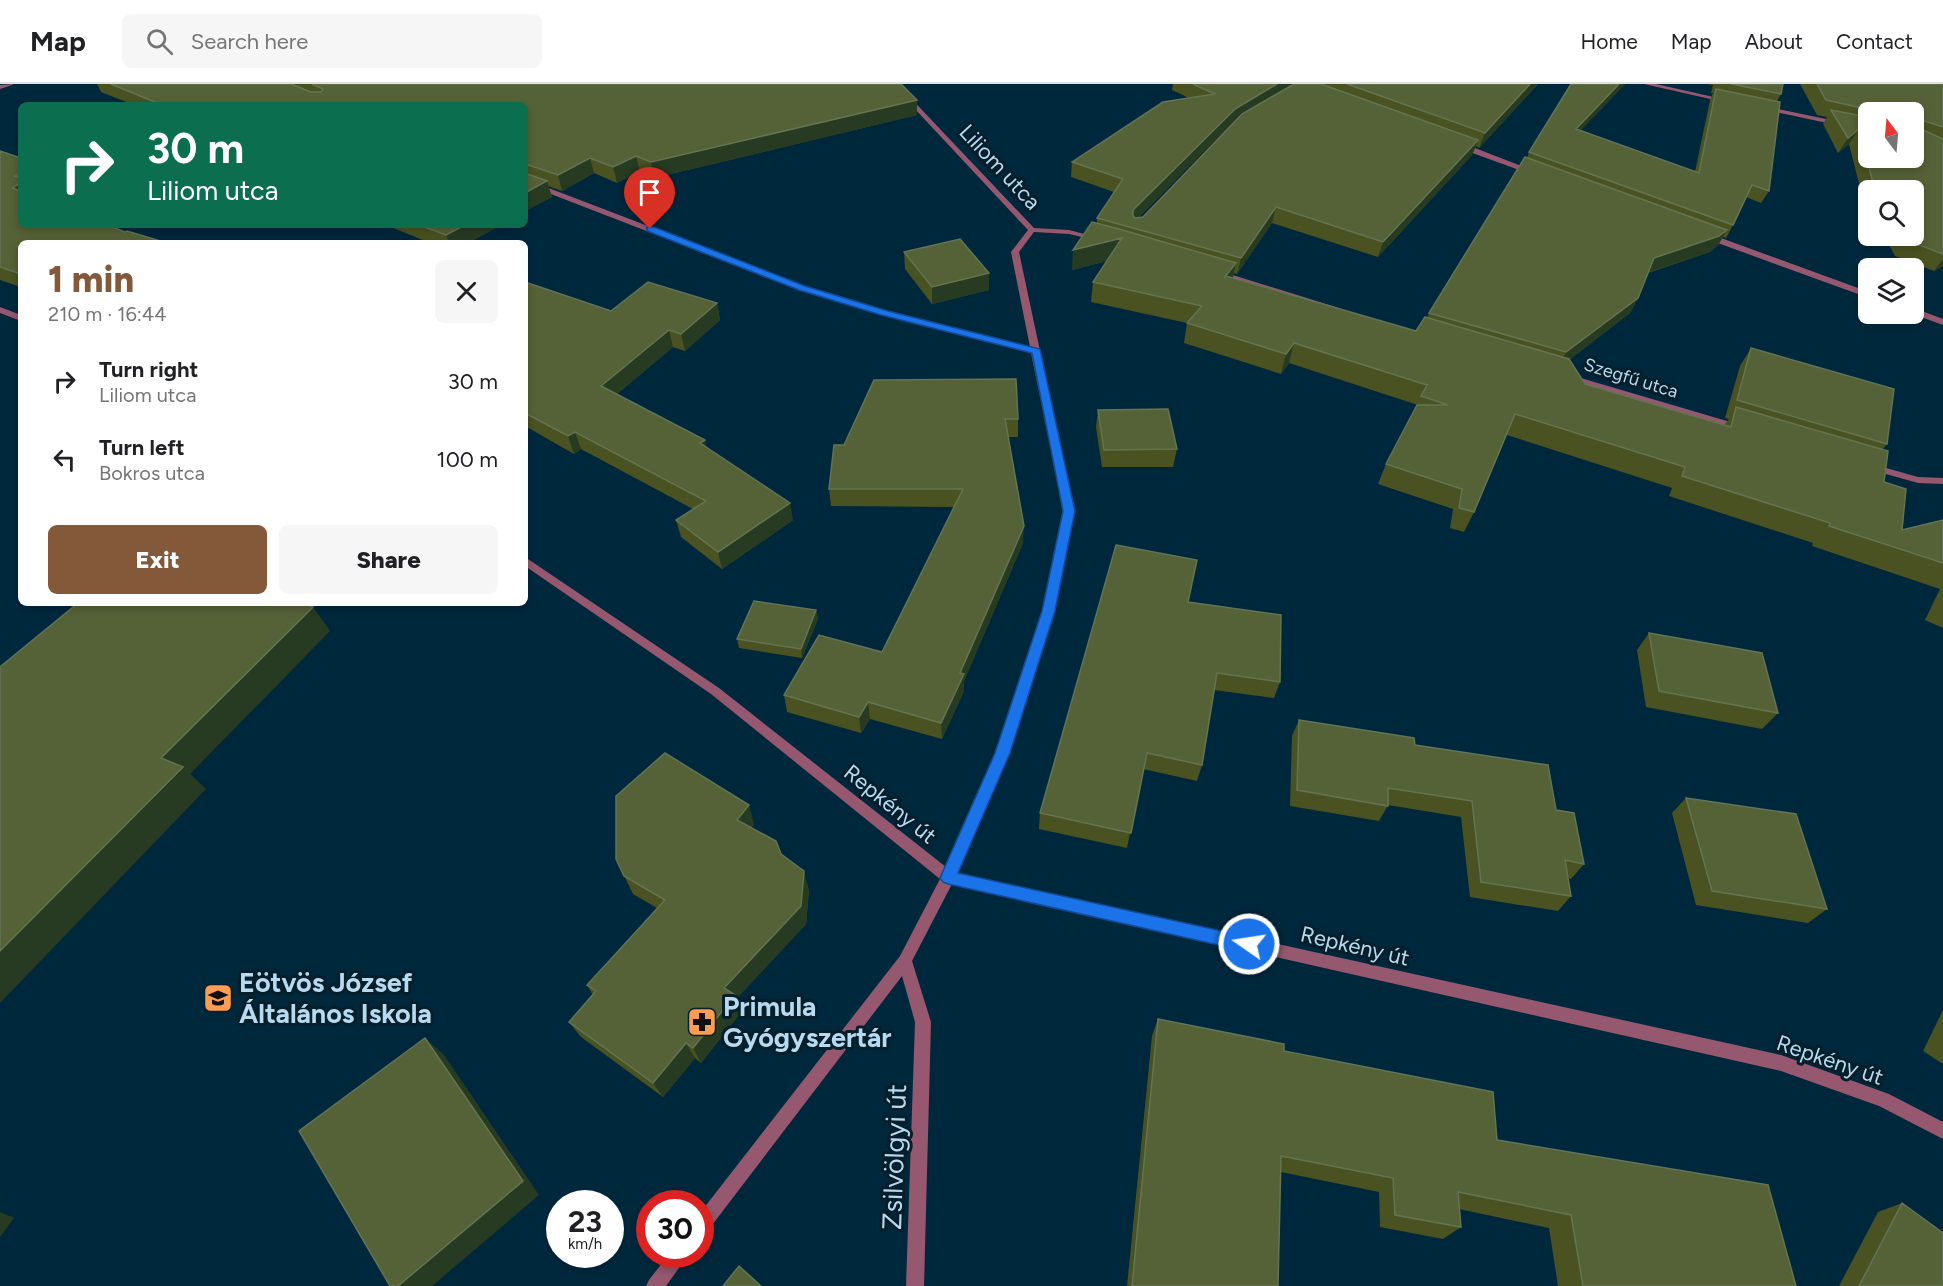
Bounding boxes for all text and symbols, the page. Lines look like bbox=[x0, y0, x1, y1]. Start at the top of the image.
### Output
search box bbox=[122, 14, 542, 68]
text: Map bbox=[30, 24, 86, 58]
icon: search bbox=[143, 25, 176, 58]
text: Search here bbox=[191, 28, 308, 55]
text: Home bbox=[1581, 29, 1638, 54]
text: Map bbox=[1671, 29, 1712, 54]
text: About bbox=[1745, 29, 1803, 54]
text: Contact bbox=[1836, 29, 1913, 54]
north arrow bbox=[1858, 102, 1924, 168]
map controls bbox=[1858, 102, 1924, 324]
street label: Liliom utca bbox=[954, 119, 1046, 215]
text: 30 m bbox=[147, 123, 244, 174]
icon: right bbox=[48, 126, 126, 204]
pin bbox=[624, 167, 675, 229]
text: Liliom utca bbox=[147, 174, 278, 207]
icon: arrive bbox=[633, 176, 666, 209]
button: search bbox=[1858, 180, 1924, 246]
text: 1 min bbox=[48, 258, 134, 301]
button: layers bbox=[1858, 258, 1924, 324]
button: close bbox=[435, 260, 498, 323]
text: 210 m · 16:44 bbox=[48, 302, 167, 326]
street label: Szegfű utca bbox=[1581, 353, 1681, 403]
text: Turn right bbox=[99, 356, 198, 383]
icon: right bbox=[48, 365, 81, 398]
text: 30 m bbox=[448, 368, 498, 395]
text: Liliom utca bbox=[99, 383, 196, 407]
text: Turn left bbox=[99, 434, 185, 461]
icon: left bbox=[48, 443, 81, 476]
text: 100 m bbox=[437, 446, 498, 473]
text: Bokros utca bbox=[99, 461, 205, 485]
button: Exit bbox=[48, 525, 267, 594]
button: Share bbox=[279, 525, 498, 594]
street label: Repkény út bbox=[838, 759, 942, 849]
position arrow bbox=[1217, 912, 1281, 976]
street label: Repkény út bbox=[1298, 920, 1412, 972]
place label: Eötvös József Általános Iskola bbox=[239, 966, 432, 1030]
school or university icon: Eötvös József Általános Iskola bbox=[202, 982, 234, 1014]
place label: Primula Gyógyszertár bbox=[723, 990, 891, 1054]
pharmacy icon: Primula Gyógyszertár bbox=[686, 1006, 718, 1038]
street label: Repkény út bbox=[1773, 1029, 1887, 1091]
street label: Zsilvölgyi út bbox=[875, 1084, 913, 1230]
speed limit sign: 30 bbox=[636, 1190, 714, 1268]
text: 23 bbox=[568, 1203, 602, 1240]
text: km/h bbox=[568, 1235, 602, 1253]

